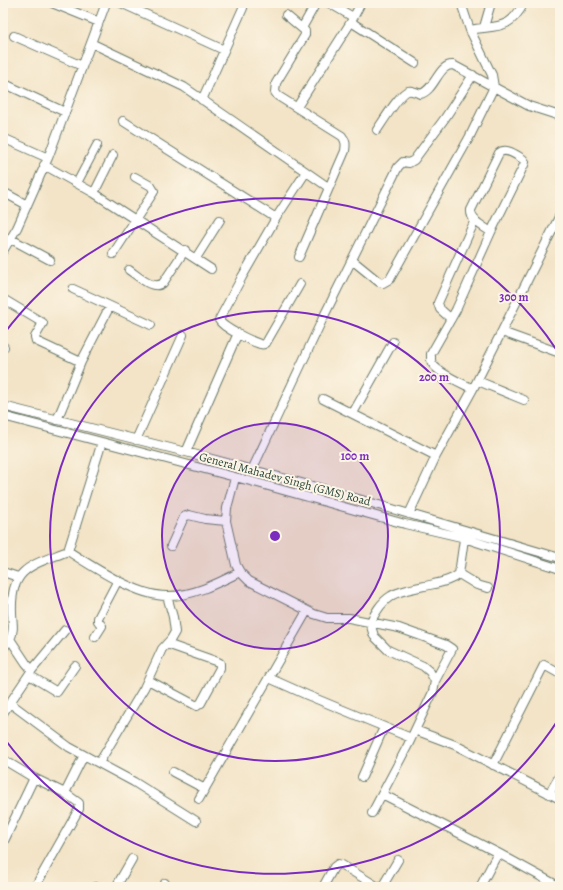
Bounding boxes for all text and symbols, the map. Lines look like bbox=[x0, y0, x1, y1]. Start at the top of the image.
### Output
text: 300 m bbox=[499, 289, 529, 305]
text: 200 m bbox=[419, 369, 449, 385]
street label: General Mahadev Singh (GMS) Road bbox=[197, 448, 373, 510]
text: 100 m bbox=[341, 448, 369, 464]
centre of rings bbox=[268, 529, 282, 543]

